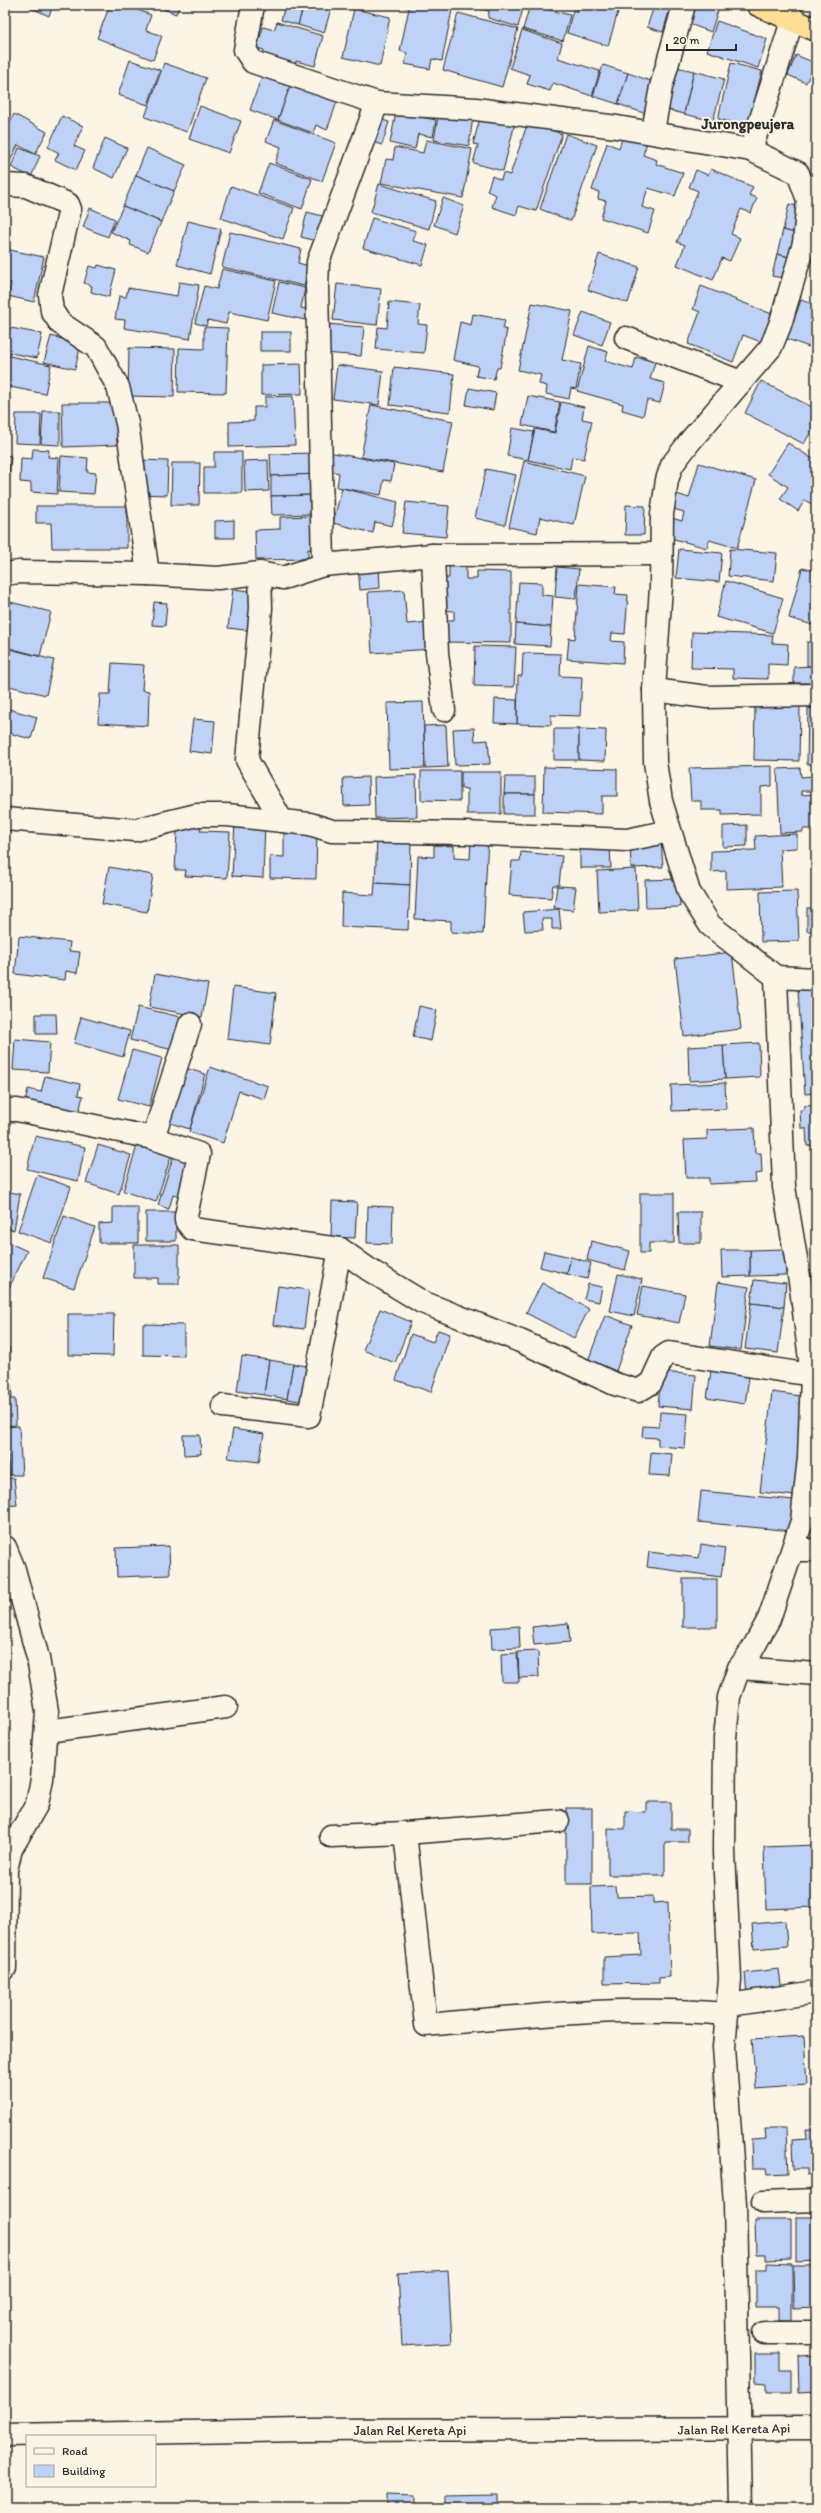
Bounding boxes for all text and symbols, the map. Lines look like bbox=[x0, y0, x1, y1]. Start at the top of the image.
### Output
scale bar bbox=[667, 26, 736, 52]
text: 20 m bbox=[673, 33, 700, 47]
district label: Jurongpeujera bbox=[701, 115, 795, 134]
street label: Jalan Rel Kereta Api bbox=[678, 2421, 790, 2437]
street label: Jalan Rel Kereta Api bbox=[354, 2423, 466, 2438]
legend bbox=[26, 2435, 156, 2487]
text: Road bbox=[62, 2444, 88, 2458]
text: Building bbox=[62, 2464, 106, 2478]

